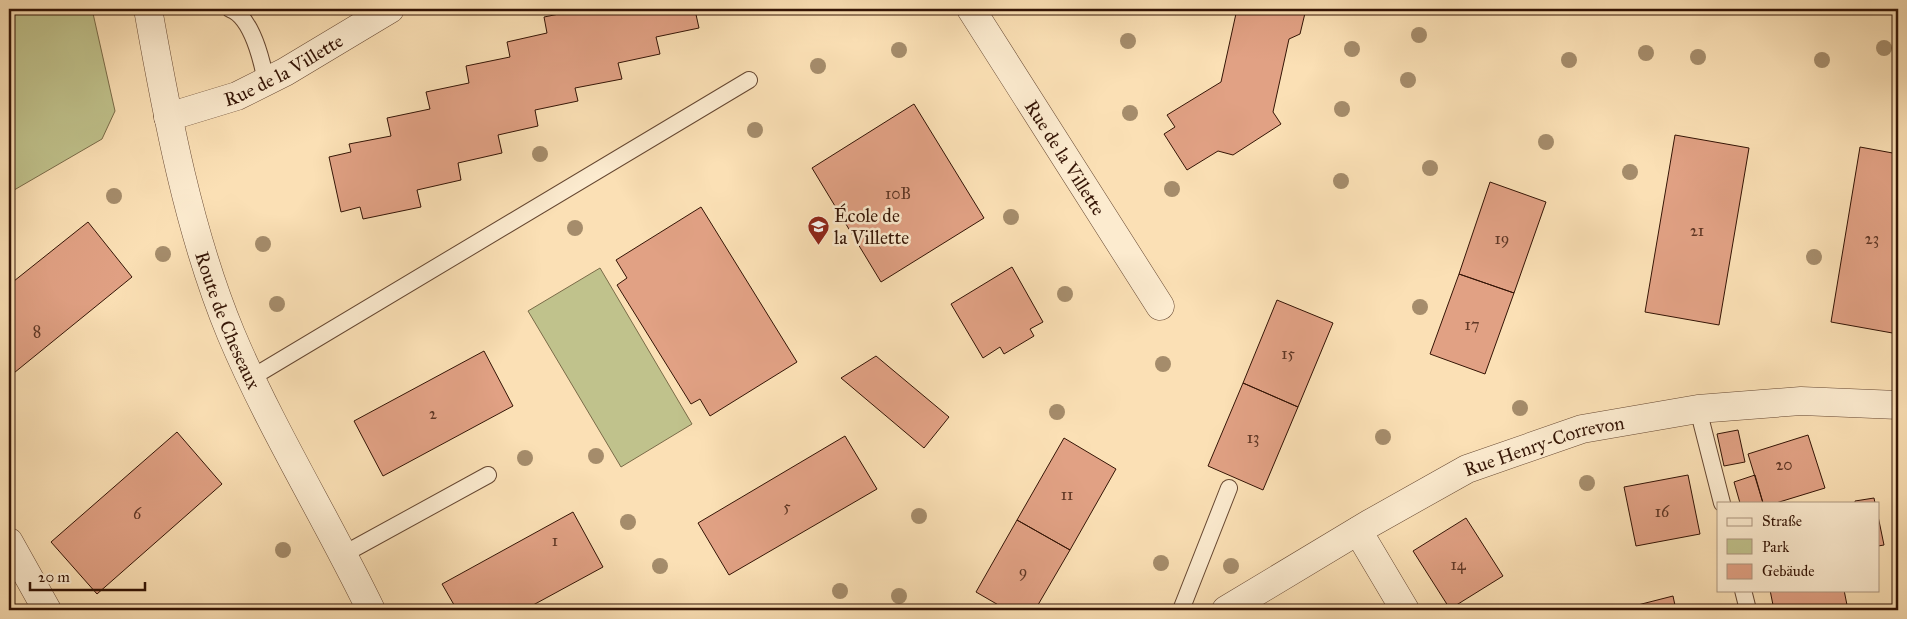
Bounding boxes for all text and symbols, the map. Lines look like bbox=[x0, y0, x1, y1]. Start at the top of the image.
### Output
street label: Rue de la Villette bbox=[221, 29, 347, 111]
street label: Rue de la Villette bbox=[1020, 96, 1110, 220]
house number: 10B bbox=[885, 184, 911, 203]
place label: École de la Villette bbox=[834, 203, 909, 249]
school or university icon: École de la Villette bbox=[806, 214, 830, 245]
house number: 21 bbox=[1690, 221, 1704, 240]
house number: 19 bbox=[1495, 229, 1509, 248]
house number: 23 bbox=[1865, 229, 1879, 248]
street label: Route de Cheseaux bbox=[190, 249, 266, 393]
house number: 17 bbox=[1465, 315, 1479, 334]
house number: 8 bbox=[33, 322, 41, 341]
house number: 15 bbox=[1281, 344, 1295, 363]
house number: 2 bbox=[429, 404, 437, 423]
street label: Rue Henry-Correvon bbox=[1461, 411, 1626, 481]
house number: 13 bbox=[1247, 428, 1259, 447]
house number: 20 bbox=[1775, 455, 1793, 474]
house number: 11 bbox=[1061, 485, 1073, 504]
house number: 5 bbox=[783, 497, 791, 516]
house number: 16 bbox=[1655, 502, 1670, 521]
legend bbox=[1717, 502, 1880, 592]
house number: 6 bbox=[133, 504, 142, 523]
text: Straße bbox=[1762, 512, 1802, 530]
house number: 1 bbox=[552, 531, 558, 550]
text: Park bbox=[1762, 538, 1789, 556]
house number: 14 bbox=[1450, 555, 1467, 574]
scale bar bbox=[30, 559, 145, 591]
house number: 9 bbox=[1019, 562, 1027, 581]
text: Gebäude bbox=[1762, 562, 1815, 580]
text: 20 m bbox=[38, 568, 70, 586]

